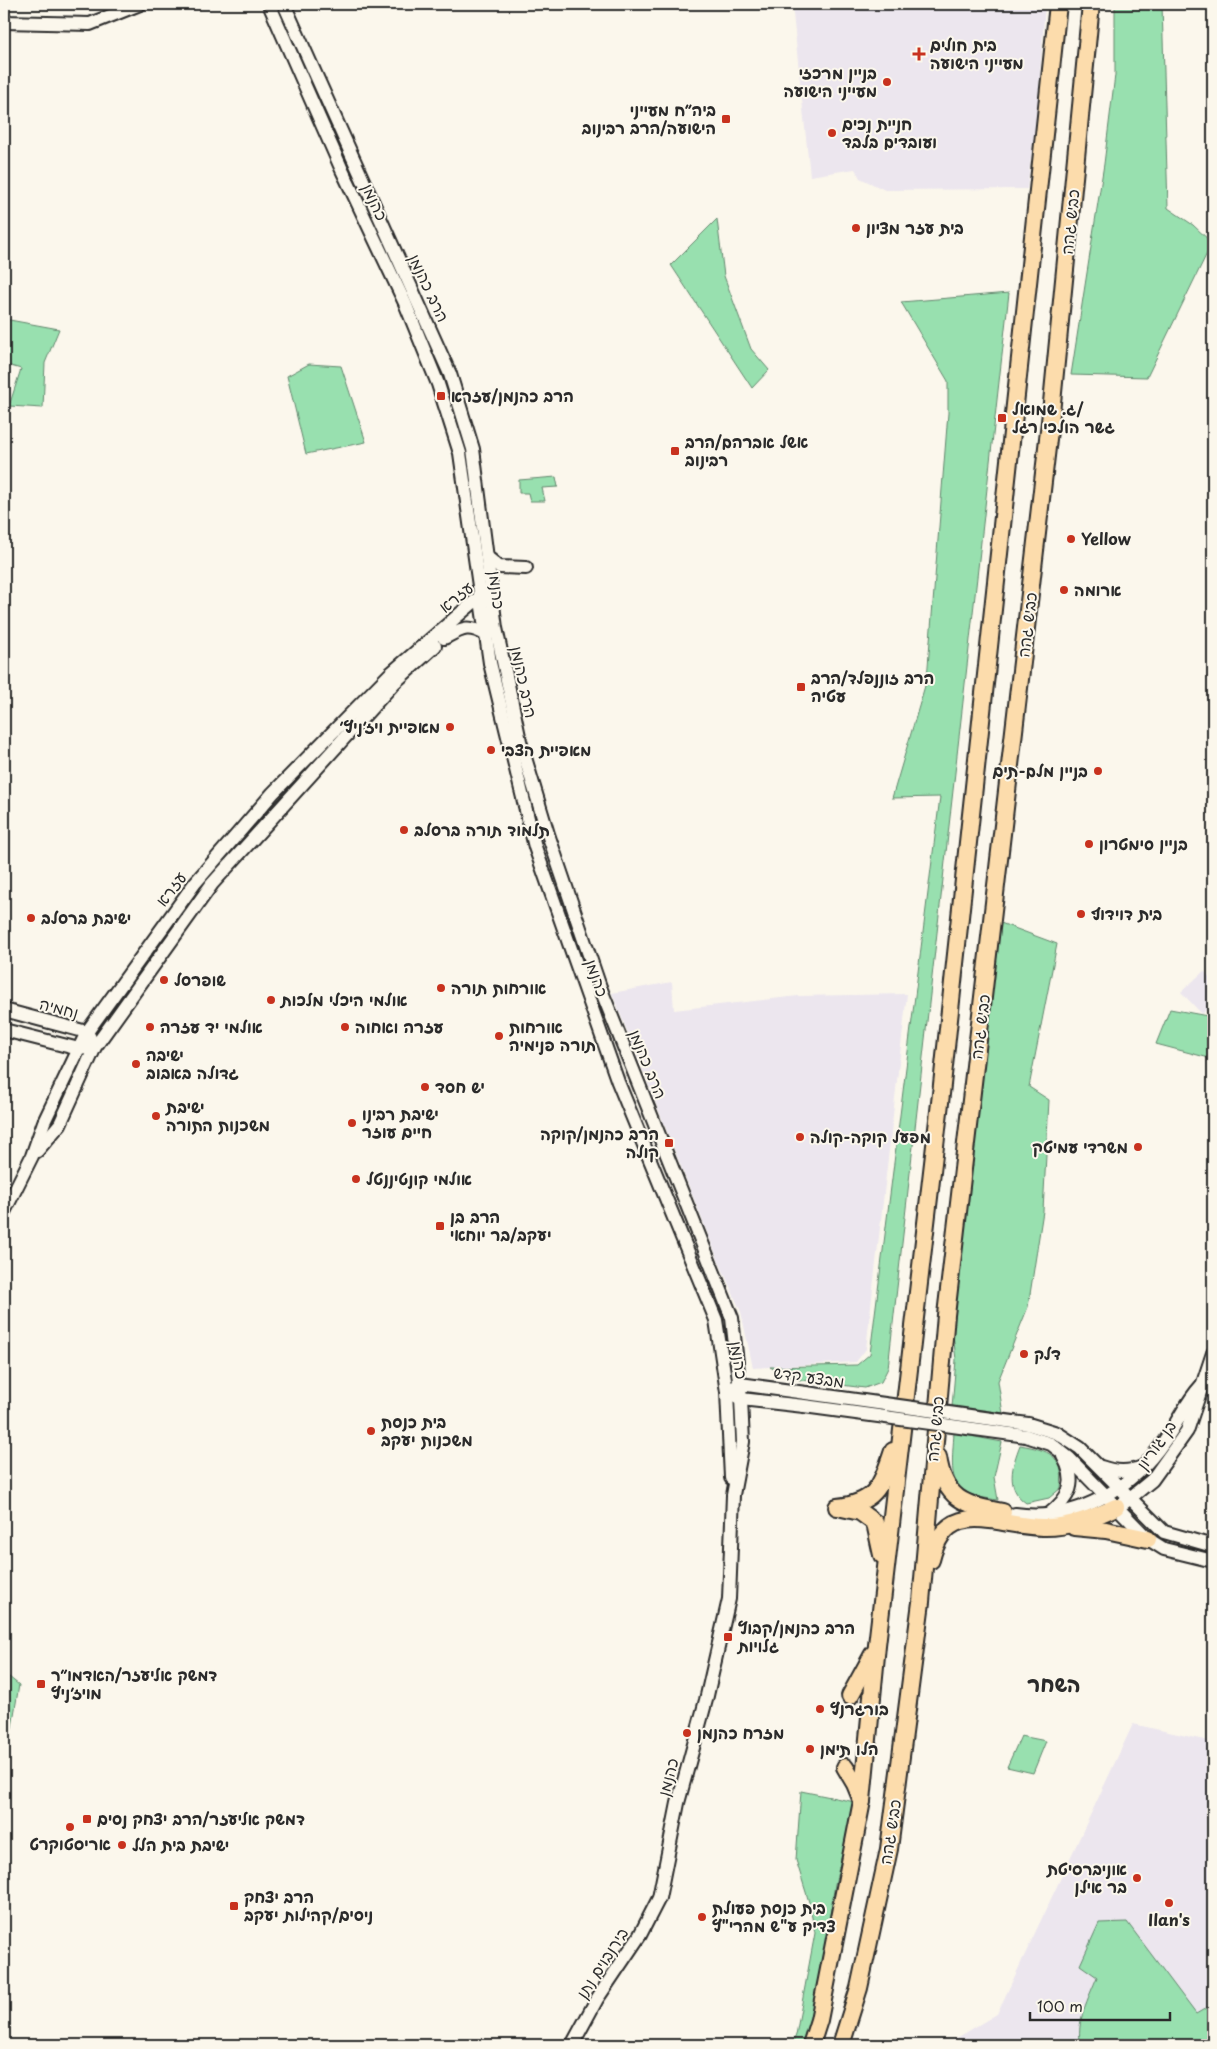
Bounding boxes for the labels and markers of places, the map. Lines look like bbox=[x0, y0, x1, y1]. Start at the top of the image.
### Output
place label: בית חולים מעייני הישועה bbox=[930, 32, 1024, 74]
marker: בית חולים מעייני הישועה bbox=[912, 47, 926, 61]
place label: בניין מרכזי מעייני הישועה bbox=[783, 60, 877, 102]
marker: בניין מרכזי מעייני הישועה bbox=[881, 76, 893, 88]
place label: ביה״ח מעייני הישועה/הרב רבינוב bbox=[581, 97, 716, 139]
place label: חניית נכים ועובדים בלבד bbox=[842, 111, 937, 153]
marker: ביה״ח מעייני הישועה/הרב רבינוב bbox=[720, 113, 732, 125]
marker: חניית נכים ועובדים בלבד bbox=[826, 127, 838, 139]
place label: בית עזר מציון bbox=[866, 215, 964, 239]
marker: בית עזר מציון bbox=[850, 222, 862, 234]
place label: הרב כהנמן/עזרא bbox=[451, 383, 574, 407]
marker: הרב כהנמן/עזרא bbox=[435, 390, 447, 402]
place label: ג. שמואל/ גשר הולכי רגל bbox=[1012, 396, 1116, 438]
marker: ג. שמואל/ גשר הולכי רגל bbox=[996, 412, 1008, 424]
place label: אשל אברהם/הרב רבינוב bbox=[684, 429, 808, 471]
marker: אשל אברהם/הרב רבינוב bbox=[669, 445, 681, 457]
place label: Yellow bbox=[1081, 526, 1132, 550]
marker: Yellow bbox=[1065, 533, 1077, 545]
place label: ארומה bbox=[1074, 577, 1121, 601]
marker: ארומה bbox=[1058, 584, 1070, 596]
place label: הרב זוננפלד/הרב עטיה bbox=[810, 665, 934, 707]
marker: הרב זוננפלד/הרב עטיה bbox=[795, 681, 807, 693]
place label: מאפיית ויז׳ניץ׳ bbox=[340, 714, 440, 738]
marker: מאפיית ויז׳ניץ׳ bbox=[444, 721, 456, 733]
place label: מאפיית הצבי bbox=[501, 737, 591, 761]
marker: מאפיית הצבי bbox=[485, 744, 497, 756]
place label: בניין מלם-תים bbox=[992, 758, 1088, 782]
marker: בניין מלם-תים bbox=[1092, 765, 1104, 777]
place label: תלמוד תורה ברסלב bbox=[414, 817, 550, 841]
marker: תלמוד תורה ברסלב bbox=[398, 824, 410, 836]
place label: בניין סימטרון bbox=[1099, 831, 1188, 855]
marker: בניין סימטרון bbox=[1083, 838, 1095, 850]
place label: בית דוידוף bbox=[1091, 901, 1163, 925]
place label: ישיבת ברסלב bbox=[41, 905, 131, 929]
marker: בית דוידוף bbox=[1075, 908, 1087, 920]
marker: ישיבת ברסלב bbox=[25, 912, 37, 924]
place label: שופרסל bbox=[174, 967, 226, 991]
marker: שופרסל bbox=[158, 974, 170, 986]
place label: אורחות תורה bbox=[451, 975, 546, 999]
marker: אורחות תורה bbox=[435, 982, 447, 994]
place label: אולמי היכלי מלכות bbox=[279, 987, 407, 1011]
marker: אולמי היכלי מלכות bbox=[265, 994, 277, 1006]
place label: אולמי יד עזרה bbox=[160, 1014, 263, 1038]
place label: עזרה ואחוה bbox=[355, 1014, 443, 1038]
place label: אורחות תורה פנימיה bbox=[509, 1014, 596, 1056]
marker: אולמי יד עזרה bbox=[144, 1021, 156, 1033]
marker: עזרה ואחוה bbox=[339, 1021, 351, 1033]
marker: אורחות תורה פנימיה bbox=[493, 1030, 505, 1042]
place label: ישיבה גדולה באבוב bbox=[146, 1042, 239, 1084]
marker: ישיבה גדולה באבוב bbox=[130, 1058, 142, 1070]
place label: יש חסד bbox=[435, 1074, 485, 1098]
marker: יש חסד bbox=[419, 1081, 431, 1093]
place label: ישיבת משכנות התורה bbox=[165, 1094, 270, 1136]
place label: ישיבת רבינו חיים עוזר bbox=[362, 1101, 439, 1143]
marker: ישיבת משכנות התורה bbox=[150, 1110, 162, 1122]
marker: ישיבת רבינו חיים עוזר bbox=[346, 1117, 358, 1129]
place label: הרב כהנמן/קוקה קולה bbox=[540, 1121, 659, 1163]
place label: מפעל קוקה-קולה bbox=[810, 1124, 931, 1148]
marker: מפעל קוקה-קולה bbox=[794, 1131, 806, 1143]
place label: משרדי עמיטק bbox=[1032, 1134, 1128, 1158]
marker: הרב כהנמן/קוקה קולה bbox=[663, 1137, 675, 1149]
marker: משרדי עמיטק bbox=[1132, 1141, 1144, 1153]
place label: אולמי קונטיננטל bbox=[366, 1166, 472, 1190]
marker: אולמי קונטיננטל bbox=[350, 1173, 362, 1185]
place label: הרב בן יעקב/בר יוחאי bbox=[450, 1204, 551, 1246]
marker: הרב בן יעקב/בר יוחאי bbox=[434, 1220, 446, 1232]
place label: דלק bbox=[1034, 1341, 1061, 1365]
marker: דלק bbox=[1018, 1348, 1030, 1360]
place label: בית כנסת משכנות יעקב bbox=[381, 1409, 473, 1451]
marker: בית כנסת משכנות יעקב bbox=[365, 1425, 377, 1437]
place label: הרב כהנמן/קבוץ גלויות bbox=[736, 1615, 855, 1657]
marker: הרב כהנמן/קבוץ גלויות bbox=[722, 1631, 734, 1643]
place label: דמשק אליעזר/האדמו״ר מויז׳ניץ bbox=[51, 1662, 217, 1704]
marker: דמשק אליעזר/האדמו״ר מויז׳ניץ bbox=[35, 1678, 47, 1690]
place label: בורגרנץ bbox=[830, 1696, 889, 1720]
marker: בורגרנץ bbox=[814, 1703, 826, 1715]
place label: מזרח כהנמן bbox=[697, 1720, 784, 1744]
marker: מזרח כהנמן bbox=[681, 1727, 693, 1739]
place label: הלו תימן bbox=[820, 1736, 879, 1760]
marker: הלו תימן bbox=[804, 1743, 816, 1755]
place label: דמשק אליעזר/הרב יצחק נסים bbox=[97, 1806, 305, 1830]
marker: דמשק אליעזר/הרב יצחק נסים bbox=[81, 1813, 93, 1825]
marker: אריסטוקרט bbox=[64, 1821, 76, 1833]
place label: אריסטוקרט bbox=[29, 1831, 111, 1855]
place label: ישיבת בית הלל bbox=[132, 1832, 229, 1856]
marker: ישיבת בית הלל bbox=[116, 1839, 128, 1851]
place label: אוניברסיטת בר אילן bbox=[1046, 1856, 1127, 1898]
marker: אוניברסיטת בר אילן bbox=[1131, 1872, 1143, 1884]
place label: הרב יצחק ניסים/קהילות יעקב bbox=[244, 1884, 373, 1926]
place label: בית כנסת פעולת צדיק ע"ש מהרי"ץ bbox=[712, 1895, 836, 1937]
marker: Ilan's bbox=[1163, 1897, 1175, 1909]
marker: הרב יצחק ניסים/קהילות יעקב bbox=[228, 1900, 240, 1912]
place label: Ilan's bbox=[1148, 1907, 1190, 1931]
marker: בית כנסת פעולת צדיק ע"ש מהרי"ץ bbox=[696, 1911, 708, 1923]

